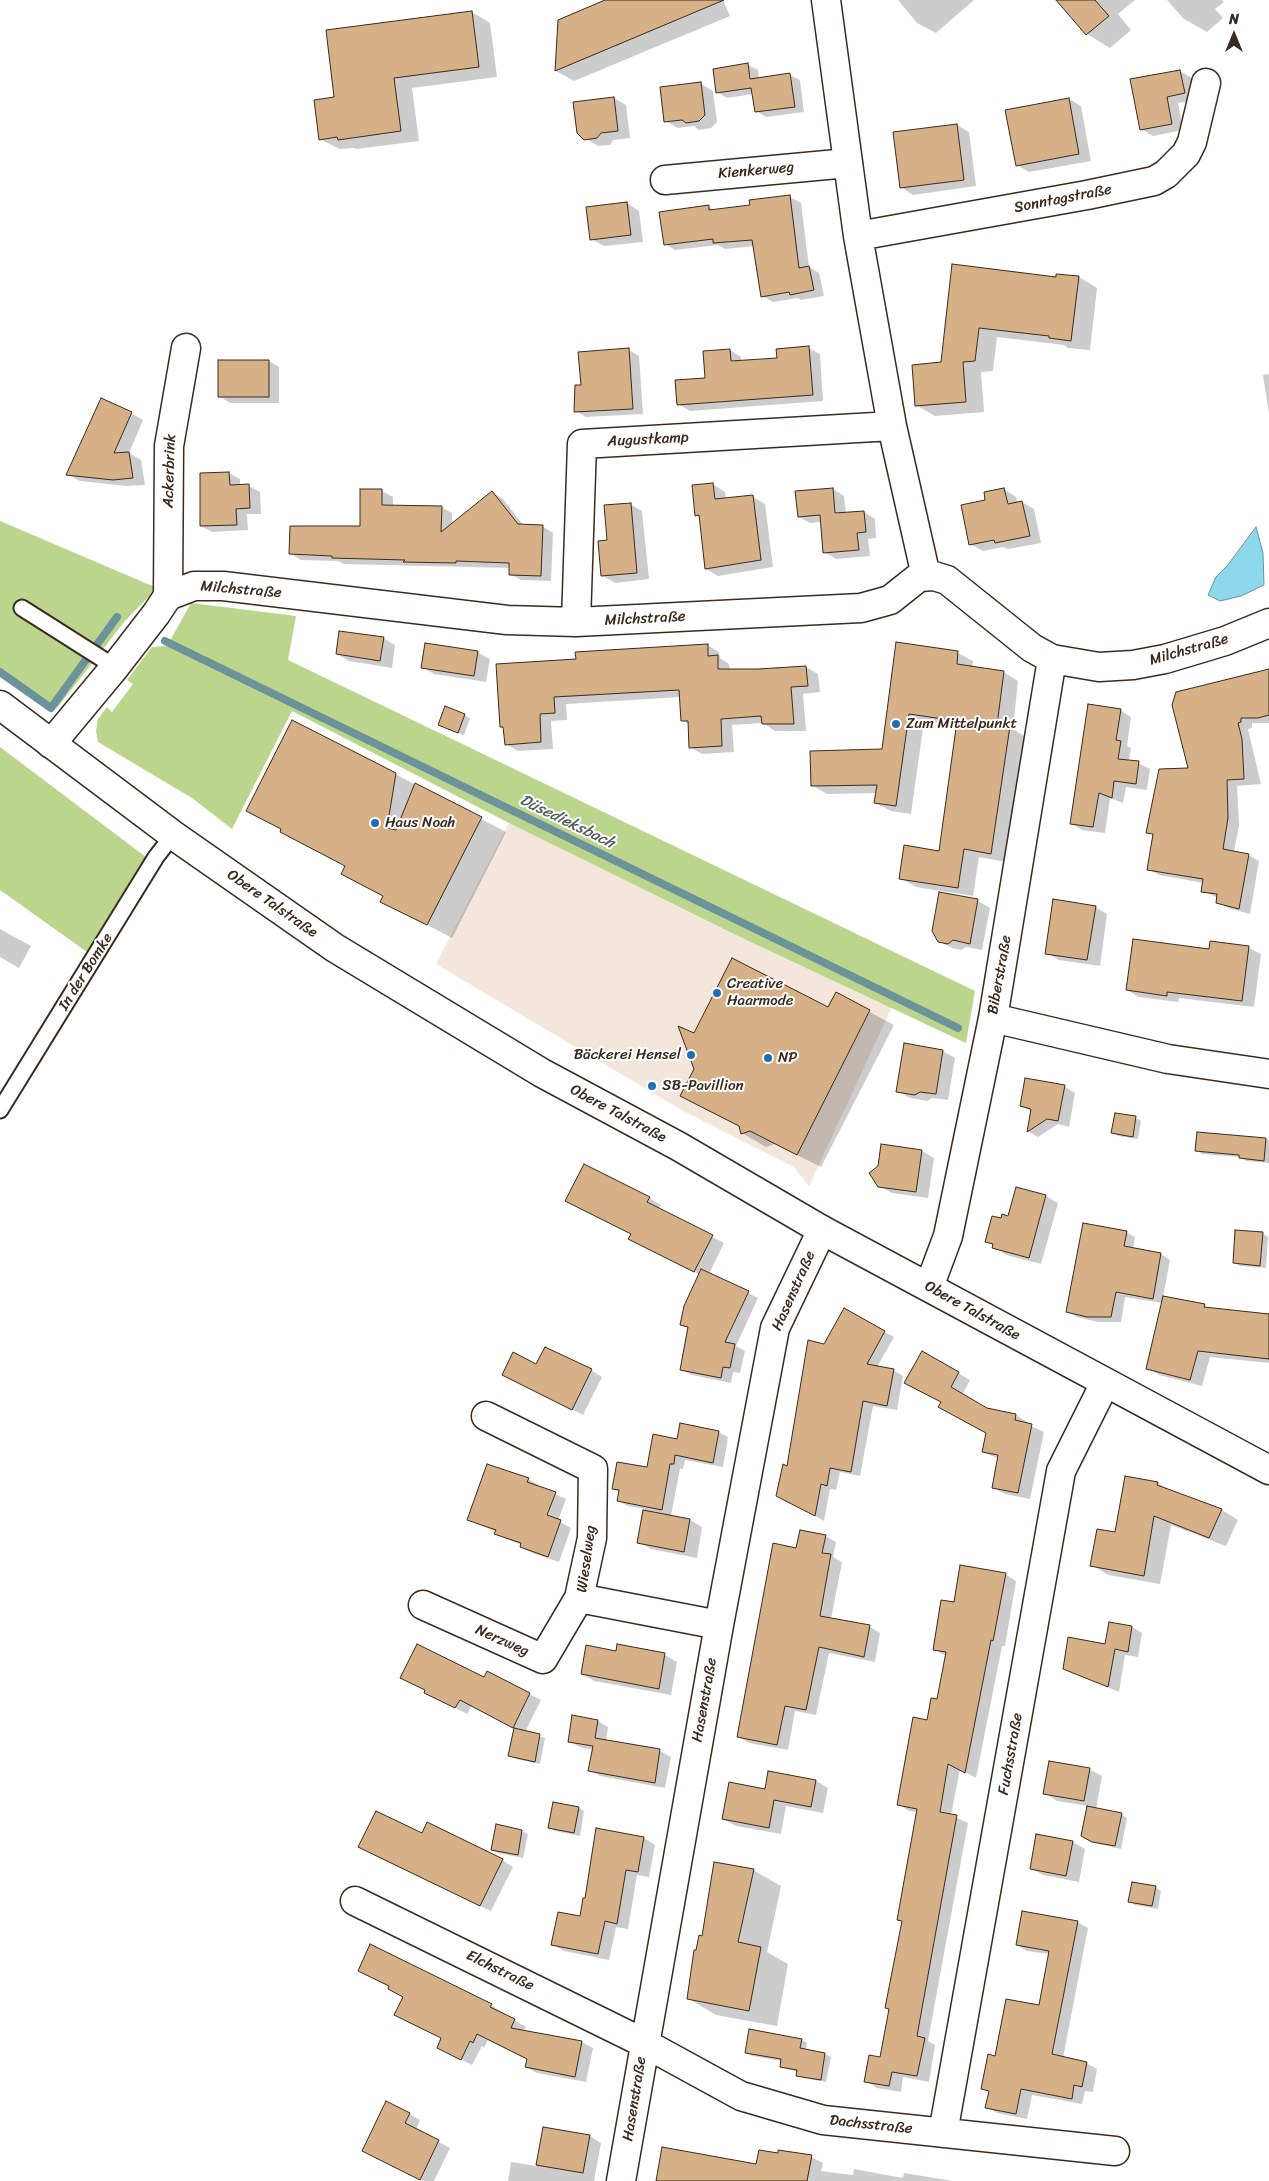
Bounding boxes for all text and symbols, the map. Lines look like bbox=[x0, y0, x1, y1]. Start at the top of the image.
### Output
text: N bbox=[1229, 7, 1239, 32]
north arrow bbox=[1209, 10, 1259, 60]
street label: Kienkerweg bbox=[717, 159, 795, 183]
street label: Sonntagstraße bbox=[1013, 181, 1113, 217]
street label: Augustkamp bbox=[607, 429, 689, 451]
street label: Ackerbrink bbox=[160, 434, 180, 508]
street label: Milchstraße bbox=[200, 577, 282, 603]
street label: Milchstraße bbox=[604, 608, 686, 630]
street label: Milchstraße bbox=[1147, 630, 1231, 670]
place label: Zum Mittelpunkt bbox=[906, 715, 1017, 733]
marker: Zum Mittelpunkt bbox=[890, 718, 902, 730]
water label: Düsedieksbach bbox=[516, 791, 618, 853]
place label: Haus Noah bbox=[385, 814, 455, 832]
marker: Haus Noah bbox=[369, 817, 381, 829]
street label: Obere Talstraße bbox=[223, 866, 321, 942]
street label: In der Bomke bbox=[55, 930, 117, 1014]
street label: Biberstraße bbox=[984, 934, 1016, 1016]
place label: Creative Haarmode bbox=[727, 975, 793, 1010]
marker: Creative Haarmode bbox=[711, 987, 723, 999]
place label: Bäckerei Hensel bbox=[574, 1046, 681, 1064]
marker: Bäckerei Hensel bbox=[685, 1049, 697, 1061]
place label: NP bbox=[778, 1049, 797, 1067]
marker: NP bbox=[762, 1052, 774, 1064]
place label: SB-Pavillion bbox=[662, 1077, 744, 1095]
marker: SB-Pavillion bbox=[646, 1080, 658, 1092]
street label: Obere Talstraße bbox=[567, 1081, 669, 1147]
street label: Hasenstraße bbox=[768, 1248, 820, 1334]
street label: Obere Talstraße bbox=[921, 1277, 1023, 1345]
street label: Wieselweg bbox=[573, 1524, 601, 1594]
street label: Nerzweg bbox=[472, 1621, 532, 1661]
street label: Hasenstraße bbox=[689, 1656, 721, 1744]
street label: Fuchsstraße bbox=[995, 1712, 1027, 1796]
street label: Elchstraße bbox=[463, 1947, 537, 1995]
street label: Hasenstraße bbox=[619, 2055, 651, 2143]
street label: Dachsstraße bbox=[829, 2112, 913, 2138]

